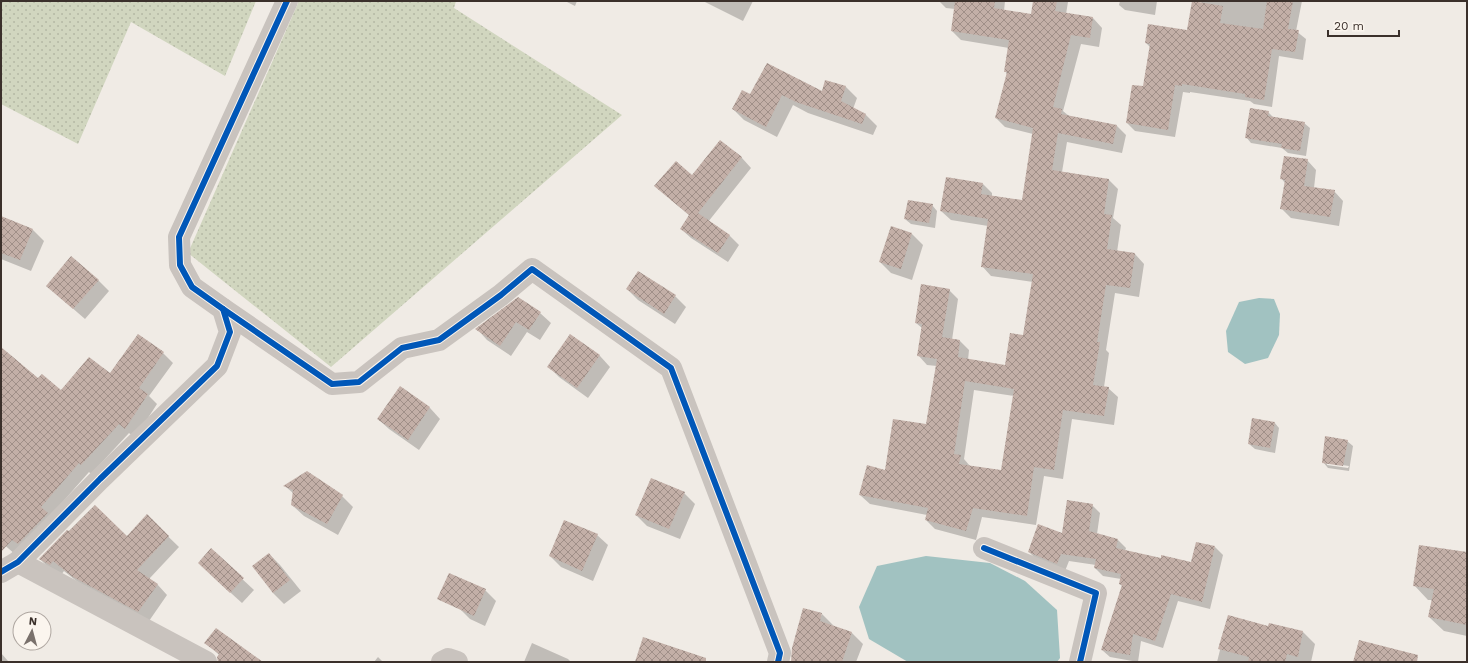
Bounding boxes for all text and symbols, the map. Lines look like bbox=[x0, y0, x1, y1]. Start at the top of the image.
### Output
scale bar bbox=[1328, 12, 1399, 38]
text: 20 m bbox=[1334, 19, 1364, 33]
north arrow bbox=[12, 611, 52, 651]
text: N bbox=[28, 615, 38, 628]

